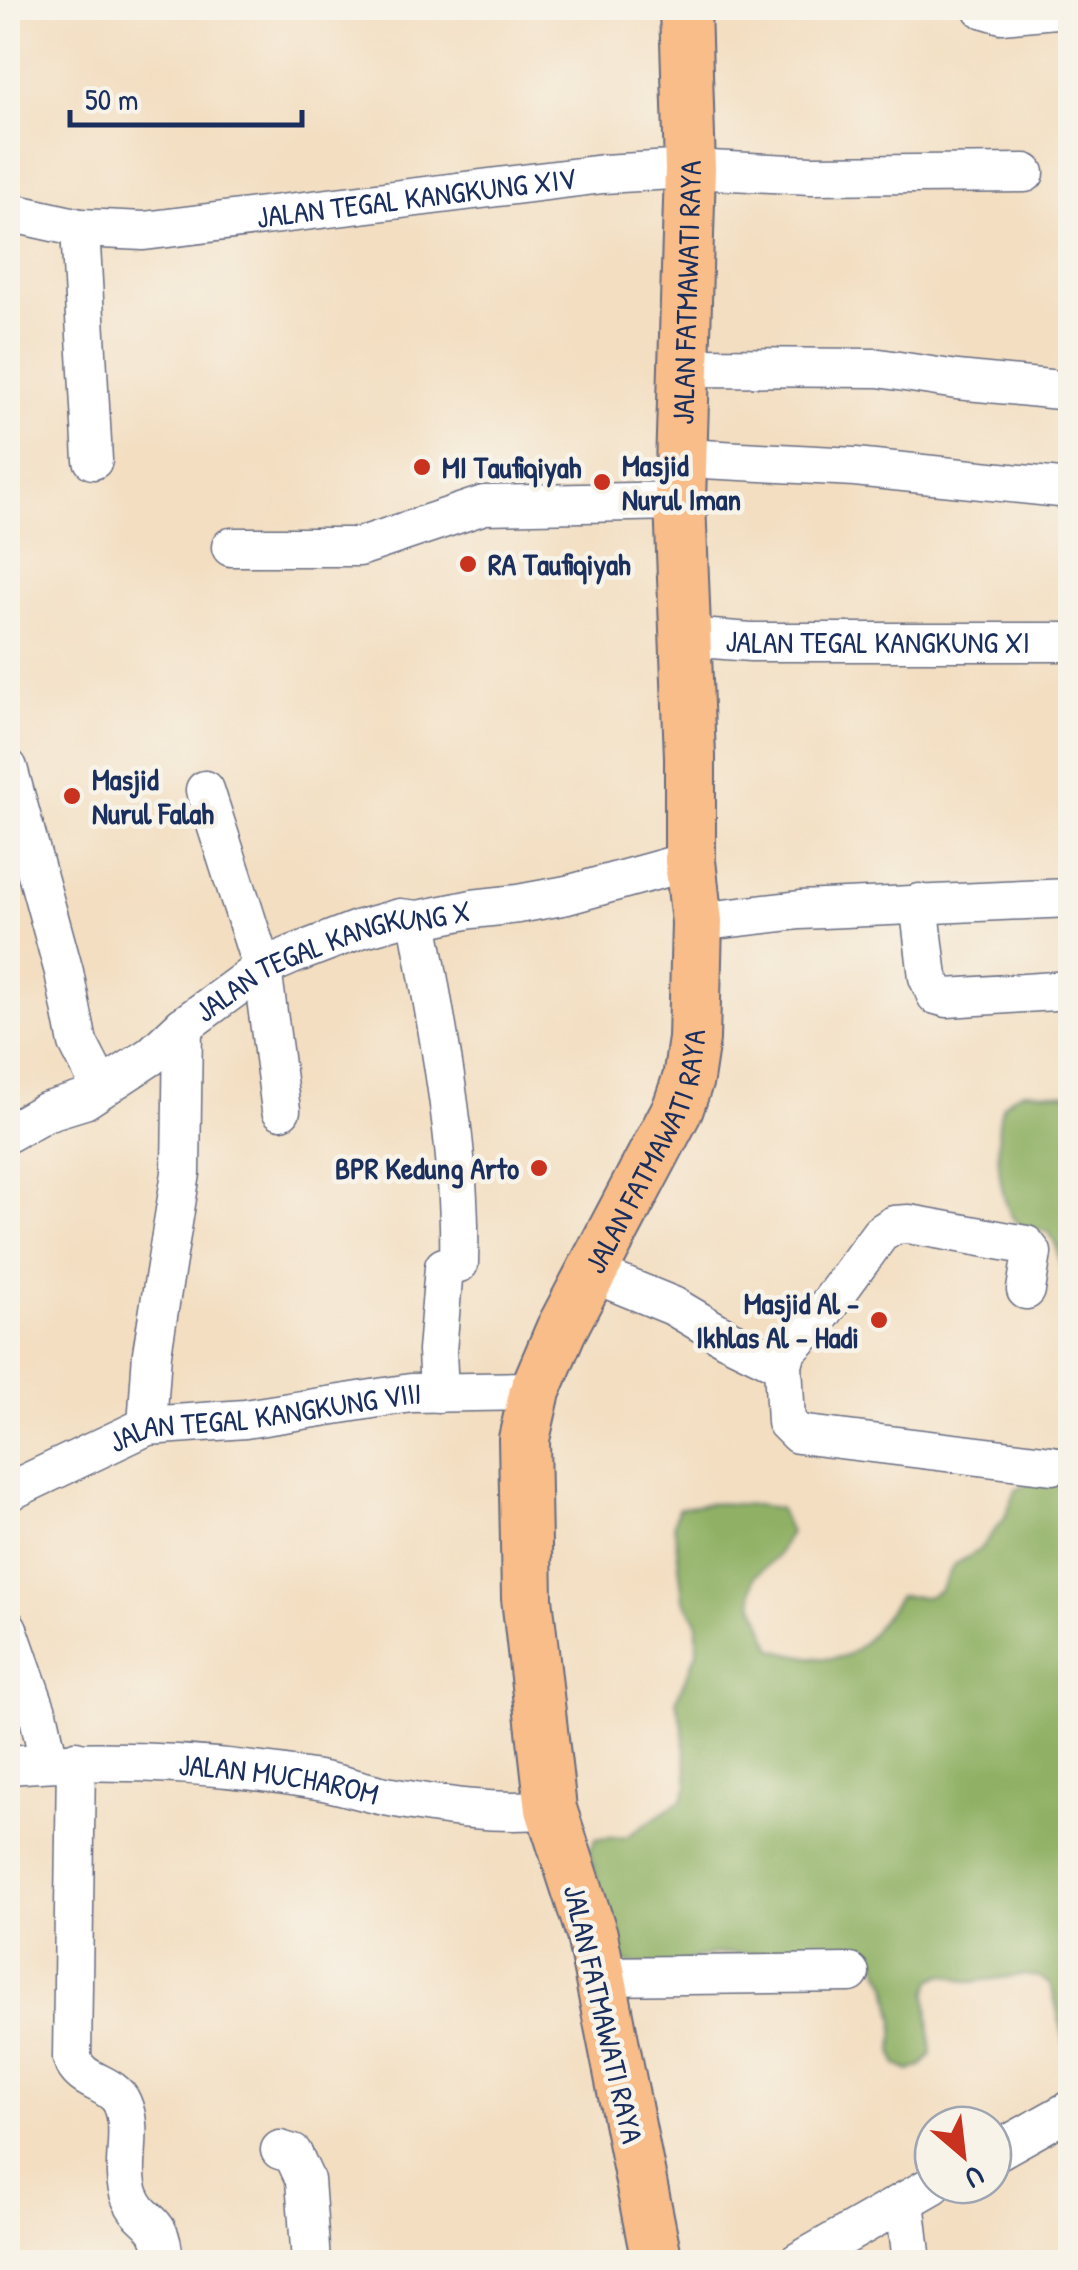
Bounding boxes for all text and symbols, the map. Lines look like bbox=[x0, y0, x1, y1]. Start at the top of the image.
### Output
scale bar bbox=[70, 65, 302, 127]
text: 50 m bbox=[85, 79, 138, 119]
street label: JALAN TEGAL KANGKUNG XIV bbox=[254, 158, 578, 237]
street label: JALAN FATMAWATI RAYA bbox=[662, 160, 710, 425]
place label: Masjid Nurul Iman bbox=[622, 445, 741, 519]
place label: MI Taufiqiyah bbox=[442, 447, 582, 488]
marker: MI Taufiqiyah bbox=[411, 456, 433, 478]
marker: Masjid Nurul Iman bbox=[591, 471, 613, 493]
place label: RA Taufiqiyah bbox=[488, 544, 631, 585]
marker: RA Taufiqiyah bbox=[457, 553, 479, 575]
street label: JALAN TEGAL KANGKUNG XI bbox=[724, 620, 1030, 662]
place label: Masjid Nurul Falah bbox=[92, 759, 214, 833]
marker: Masjid Nurul Falah bbox=[61, 785, 83, 807]
street label: JALAN TEGAL KANGKUNG X bbox=[187, 890, 474, 1031]
street label: JALAN FATMAWATI RAYA bbox=[575, 1029, 714, 1280]
place label: BPR Kedung Arto bbox=[335, 1148, 519, 1189]
marker: BPR Kedung Arto bbox=[528, 1157, 550, 1179]
place label: Masjid Al - Ikhlas Al - Hadi bbox=[696, 1283, 859, 1357]
marker: Masjid Al - Ikhlas Al - Hadi bbox=[868, 1309, 890, 1331]
street label: JALAN TEGAL KANGKUNG VIII bbox=[102, 1373, 422, 1461]
street label: JALAN MUCHAROM bbox=[177, 1744, 383, 1814]
street label: JALAN FATMAWATI RAYA bbox=[555, 1881, 653, 2148]
north arrow bbox=[913, 2105, 1013, 2205]
text: U bbox=[959, 2157, 990, 2197]

